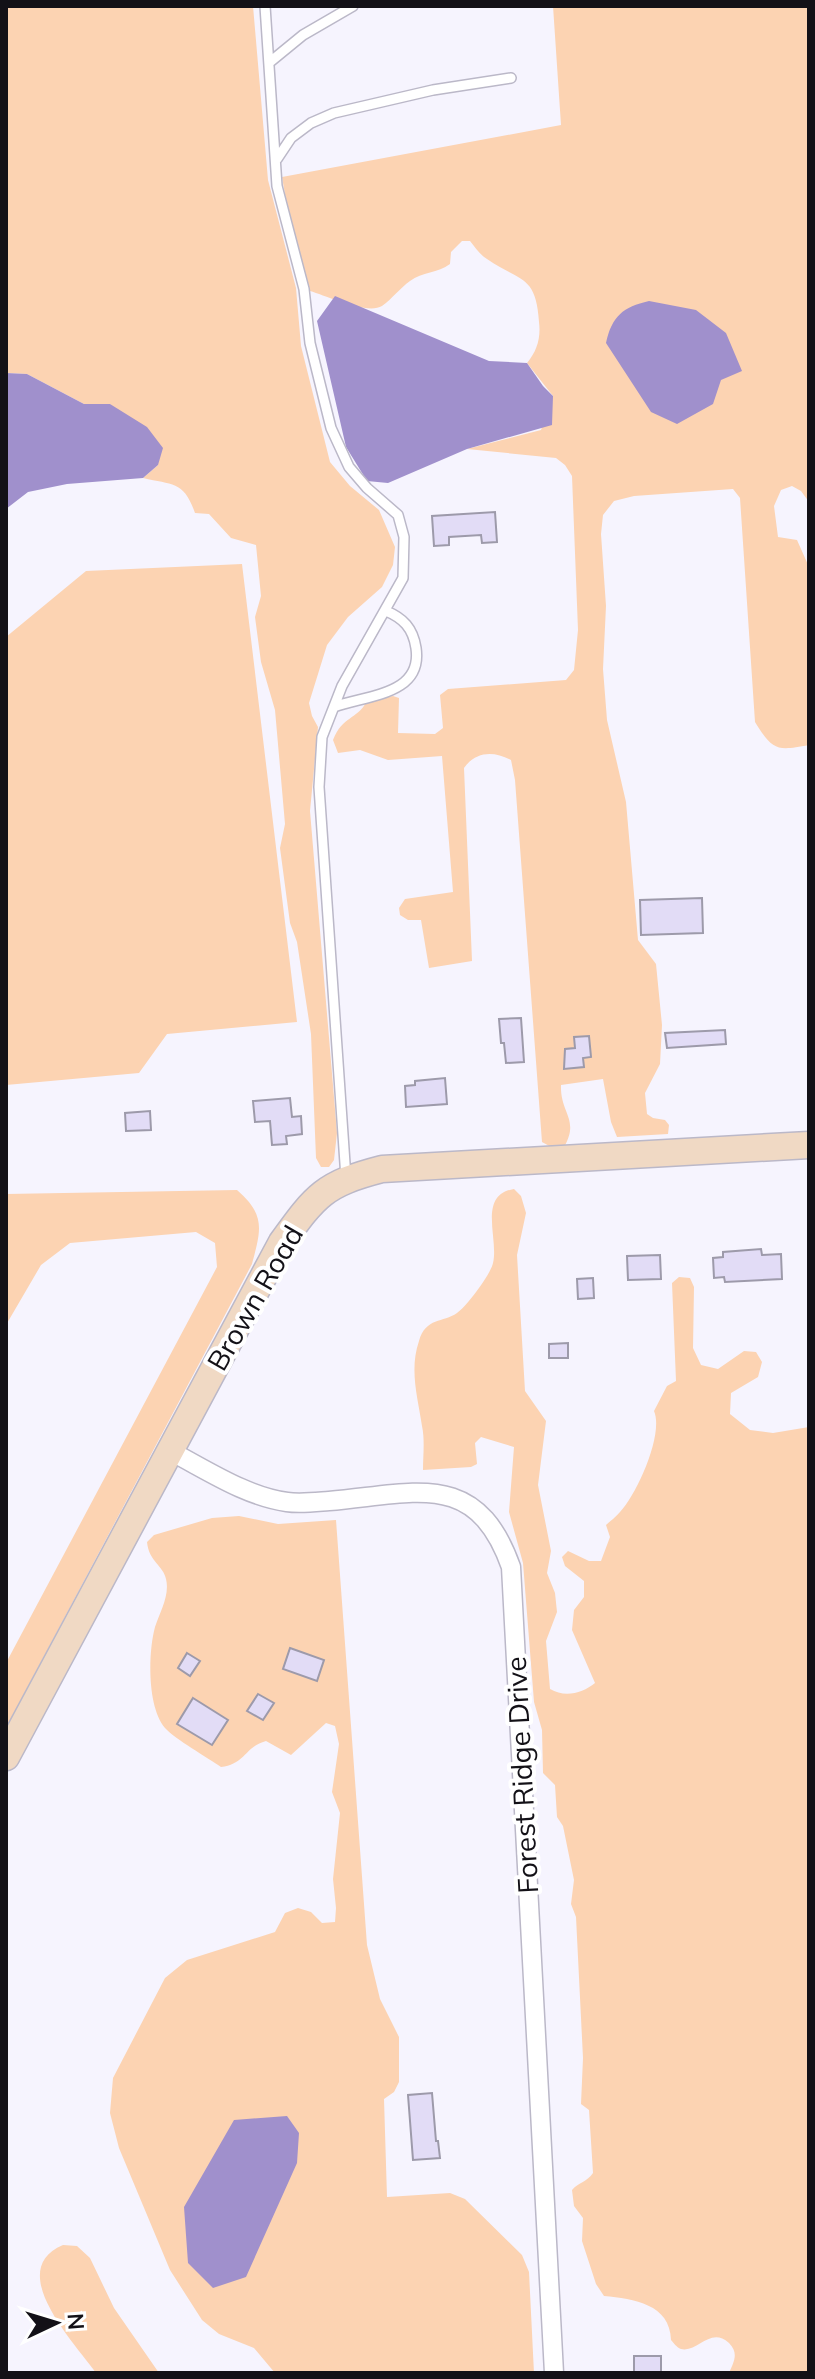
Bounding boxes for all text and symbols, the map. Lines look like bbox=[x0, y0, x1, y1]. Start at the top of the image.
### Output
street label: Brown Road bbox=[199, 1219, 310, 1376]
street label: Forest Ridge Drive bbox=[498, 1656, 545, 1894]
north arrow bbox=[16, 2283, 96, 2363]
text: N bbox=[61, 2312, 90, 2331]

